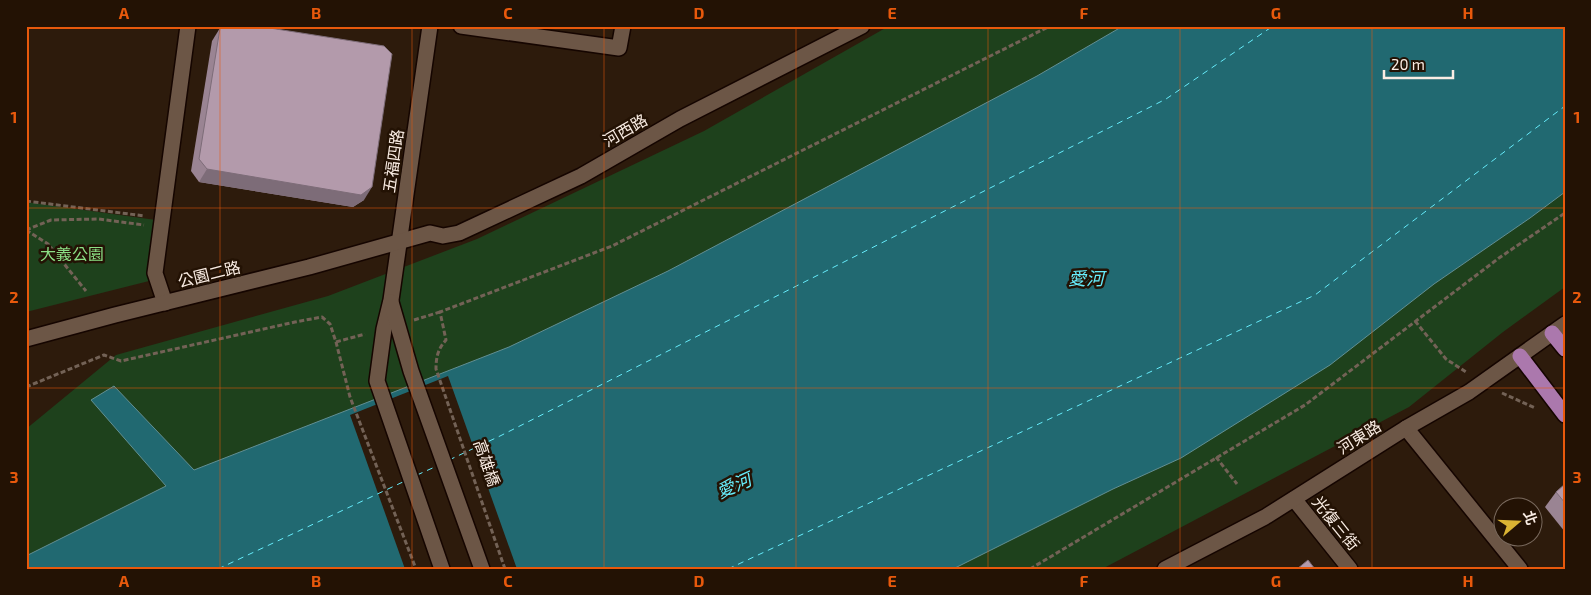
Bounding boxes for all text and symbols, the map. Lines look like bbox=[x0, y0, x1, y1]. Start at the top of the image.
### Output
text: A bbox=[119, 3, 130, 22]
text: B bbox=[311, 3, 321, 22]
text: C bbox=[503, 3, 513, 22]
text: D bbox=[694, 3, 705, 22]
text: E bbox=[887, 3, 897, 22]
text: F bbox=[1080, 3, 1089, 22]
text: G bbox=[1271, 3, 1281, 22]
text: H bbox=[1462, 3, 1474, 22]
scale bar bbox=[1384, 48, 1452, 80]
text: 20 m bbox=[1391, 55, 1425, 73]
text: 1 bbox=[11, 107, 17, 126]
text: 1 bbox=[1574, 107, 1580, 126]
street label: 河西路 bbox=[599, 109, 650, 150]
street label: 五福四路 bbox=[379, 128, 406, 194]
park label: 大義公園 bbox=[40, 244, 104, 263]
street label: 公園二路 bbox=[176, 257, 242, 290]
water label: 愛河 bbox=[1068, 267, 1107, 289]
text: 2 bbox=[9, 287, 19, 306]
text: 2 bbox=[1572, 287, 1582, 306]
street label: 河東路 bbox=[1333, 416, 1384, 457]
street label: 高雄橋 bbox=[471, 437, 504, 489]
water label: 愛河 bbox=[713, 466, 757, 502]
text: 3 bbox=[9, 467, 19, 486]
text: 3 bbox=[1572, 467, 1582, 486]
street label: 光復三街 bbox=[1309, 492, 1364, 554]
north arrow bbox=[1494, 498, 1544, 548]
text: 北 bbox=[1520, 508, 1541, 527]
text: A bbox=[119, 571, 130, 590]
text: B bbox=[311, 571, 321, 590]
text: C bbox=[503, 571, 513, 590]
text: D bbox=[694, 571, 705, 590]
text: E bbox=[887, 571, 897, 590]
text: F bbox=[1080, 571, 1089, 590]
text: G bbox=[1271, 571, 1281, 590]
text: H bbox=[1462, 571, 1474, 590]

